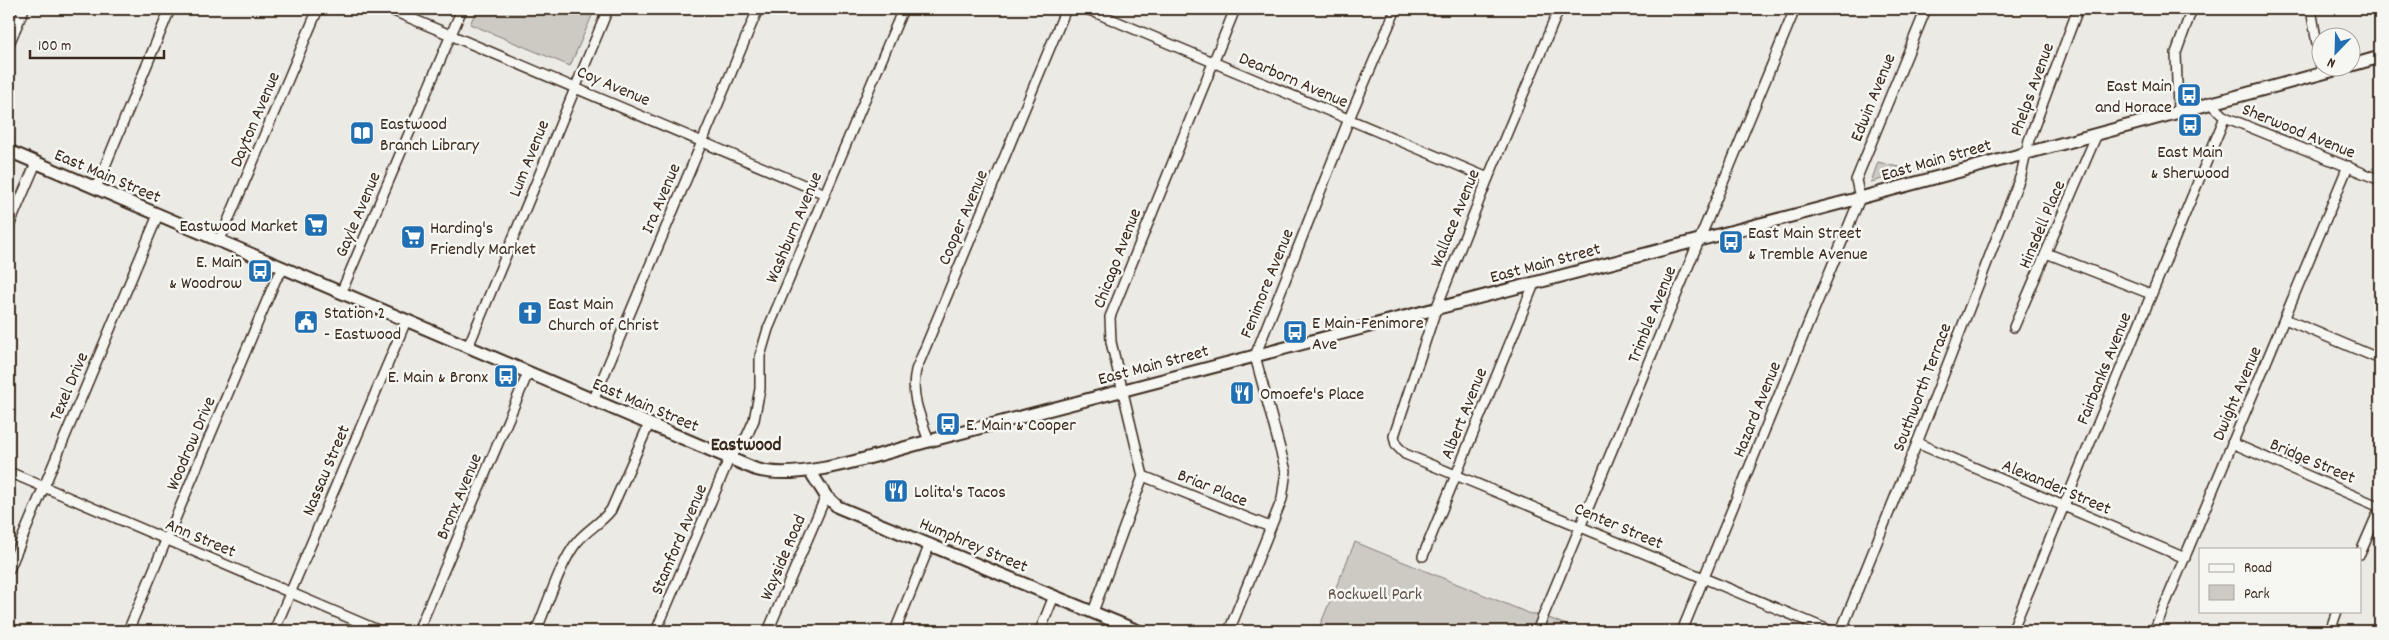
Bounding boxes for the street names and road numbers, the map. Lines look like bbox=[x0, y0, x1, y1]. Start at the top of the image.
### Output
street label: Phelps Avenue bbox=[2005, 40, 2062, 140]
street label: Dearborn Avenue bbox=[1235, 47, 1352, 116]
street label: Edwin Avenue bbox=[1845, 50, 1903, 146]
street label: Coy Avenue bbox=[572, 61, 654, 114]
street label: Dayton Avenue bbox=[225, 68, 288, 172]
street label: Sherwood Avenue bbox=[2238, 98, 2359, 166]
street label: Lum Avenue bbox=[504, 117, 557, 201]
street label: East Main Street bbox=[1879, 134, 1995, 189]
street label: East Main Street bbox=[50, 144, 164, 211]
street label: Ira Avenue bbox=[636, 160, 688, 238]
street label: Cooper Avenue bbox=[933, 166, 996, 269]
street label: Wallace Avenue bbox=[1425, 166, 1487, 272]
street label: Gayle Avenue bbox=[330, 168, 388, 261]
street label: Washburn Avenue bbox=[761, 168, 830, 287]
street label: Hinsdell Place bbox=[2014, 177, 2073, 273]
street label: Chicago Avenue bbox=[1088, 205, 1149, 313]
street label: Fenimore Avenue bbox=[1235, 225, 1302, 342]
street label: East Main Street bbox=[1488, 238, 1604, 291]
street label: Trimble Avenue bbox=[1622, 262, 1684, 367]
street label: Fairbanks Avenue bbox=[2071, 309, 2139, 429]
street label: Southworth Terrace bbox=[1887, 320, 1959, 456]
street label: East Main Street bbox=[1096, 340, 1212, 393]
street label: Dwight Avenue bbox=[2207, 343, 2269, 445]
street label: Texel Drive bbox=[45, 349, 96, 425]
street label: Hazard Avenue bbox=[1728, 358, 1789, 462]
street label: Albert Avenue bbox=[1436, 364, 1495, 463]
street label: East Main Street bbox=[588, 373, 702, 440]
street label: Woodrow Drive bbox=[161, 393, 223, 495]
street label: Nassau Street bbox=[297, 421, 358, 520]
street label: Bridge Street bbox=[2265, 433, 2359, 492]
street label: Bronx Avenue bbox=[431, 450, 490, 544]
street label: Alexander Street bbox=[1998, 454, 2115, 523]
street label: Briar Place bbox=[1173, 464, 1251, 515]
street label: Stamford Avenue bbox=[646, 481, 715, 599]
street label: Center Street bbox=[1570, 497, 1667, 557]
street label: Wayside Road bbox=[755, 511, 814, 605]
street label: Humphrey Street bbox=[915, 512, 1031, 581]
street label: Ann Street bbox=[161, 513, 239, 565]

